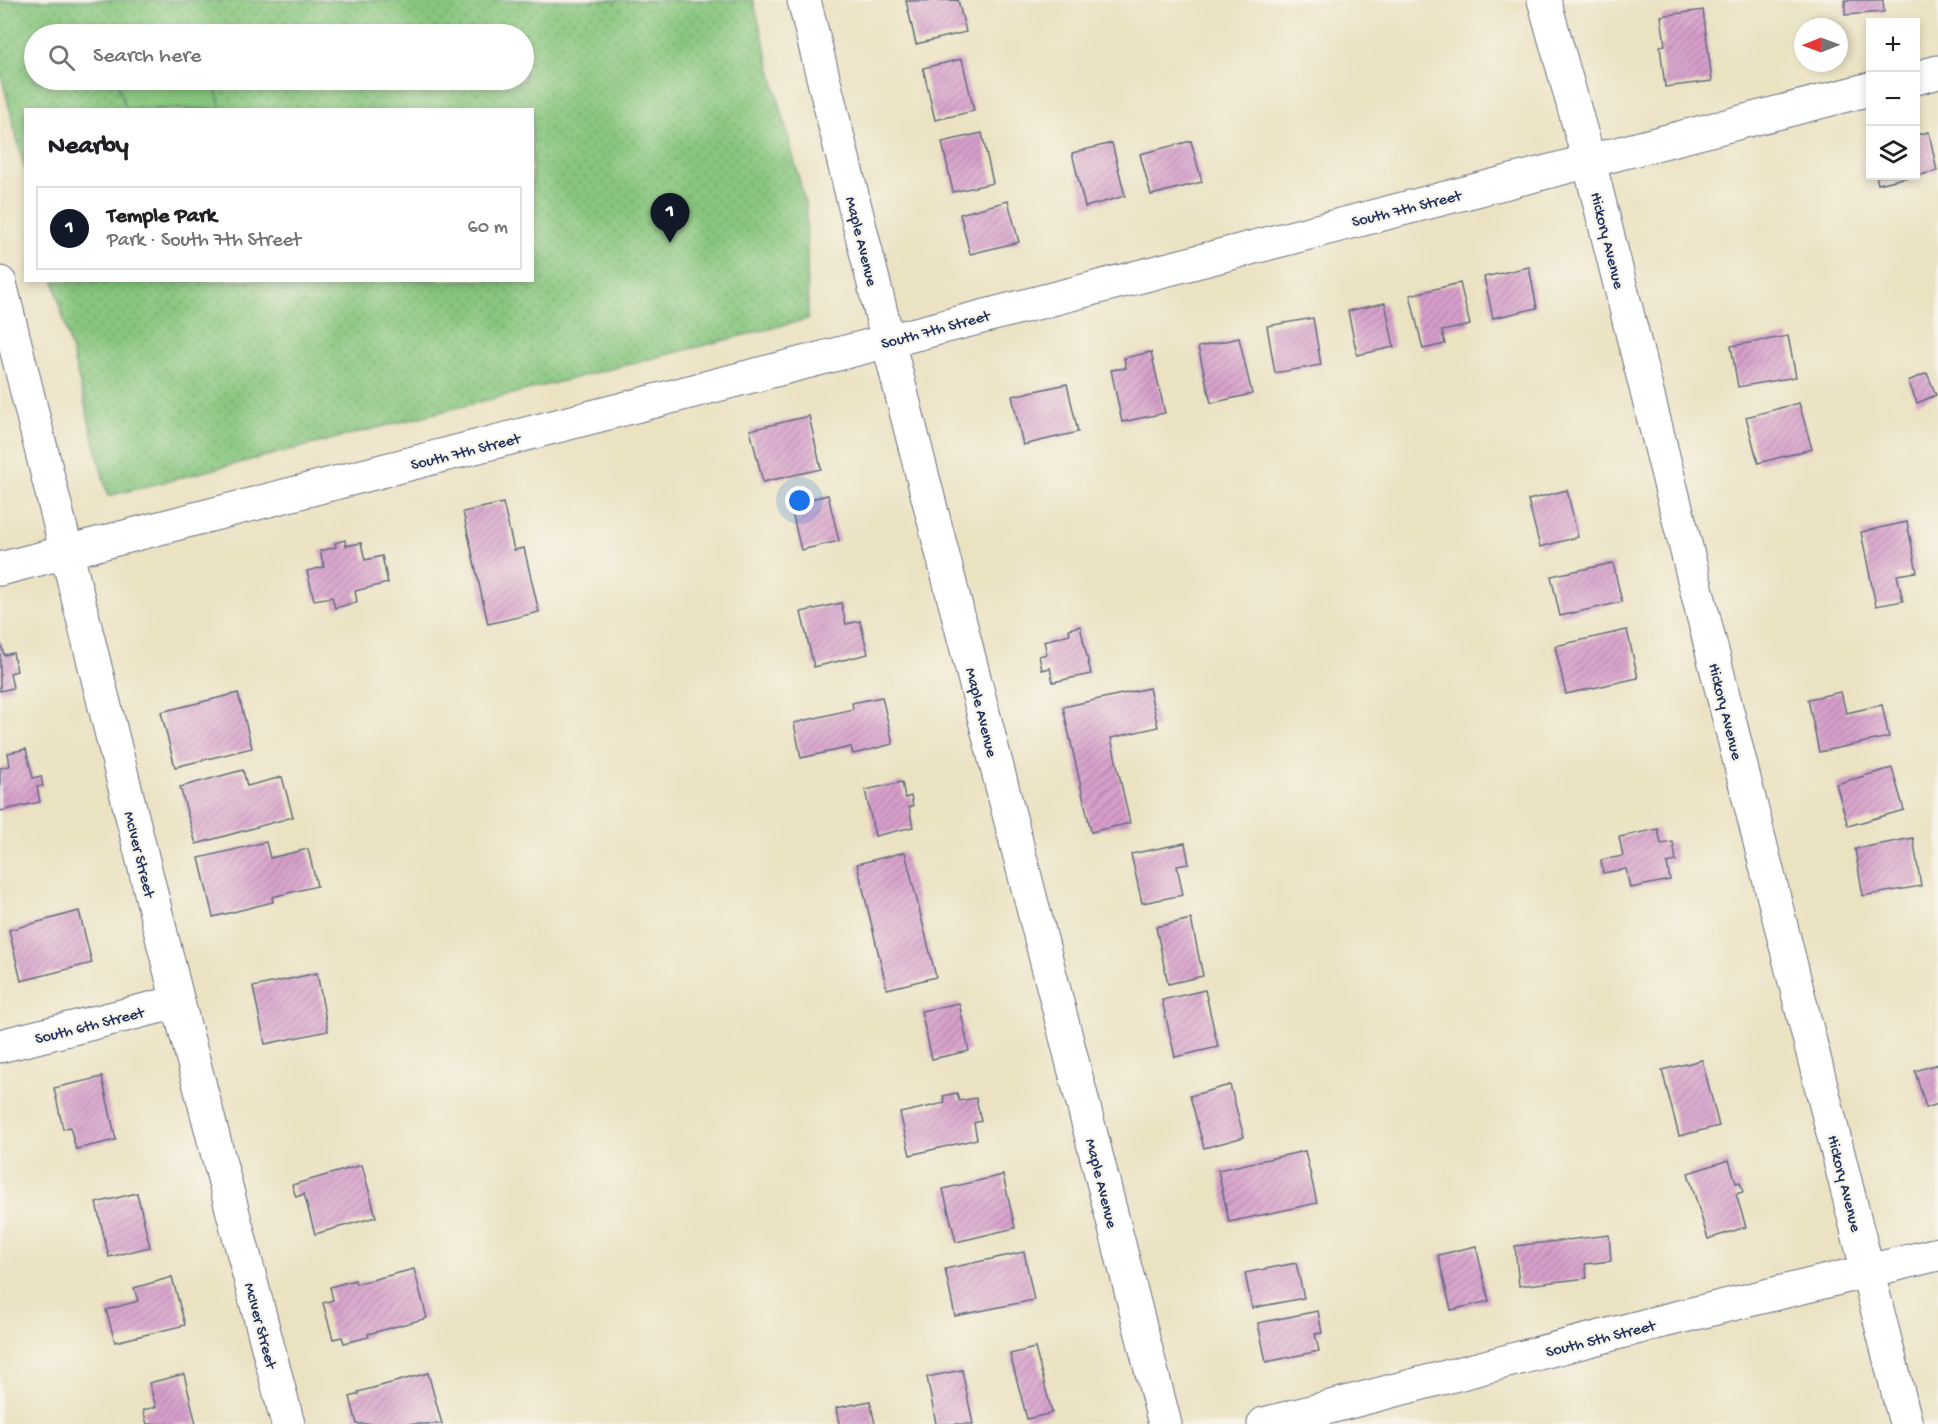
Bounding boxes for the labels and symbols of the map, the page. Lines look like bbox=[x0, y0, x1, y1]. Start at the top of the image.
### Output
north arrow bbox=[1794, 18, 1848, 72]
street label: South 7th Street bbox=[1350, 187, 1465, 233]
street label: Hickory Avenue bbox=[1584, 191, 1627, 292]
pin: 1 bbox=[650, 194, 690, 243]
street label: Maple Avenue bbox=[839, 195, 880, 289]
street label: South 7th Street bbox=[879, 307, 994, 355]
street label: South 7th Street bbox=[409, 430, 524, 476]
your location bbox=[785, 486, 814, 515]
street label: Hickory Avenue bbox=[1702, 662, 1745, 763]
street label: Maple Avenue bbox=[959, 666, 1000, 760]
street label: McIver Street bbox=[118, 810, 158, 901]
street label: South 6th Street bbox=[33, 1004, 148, 1050]
street label: Hickory Avenue bbox=[1821, 1134, 1864, 1235]
street label: Maple Avenue bbox=[1079, 1137, 1120, 1231]
street label: McIver Street bbox=[238, 1281, 280, 1372]
street label: South 5th Street bbox=[1544, 1317, 1659, 1363]

